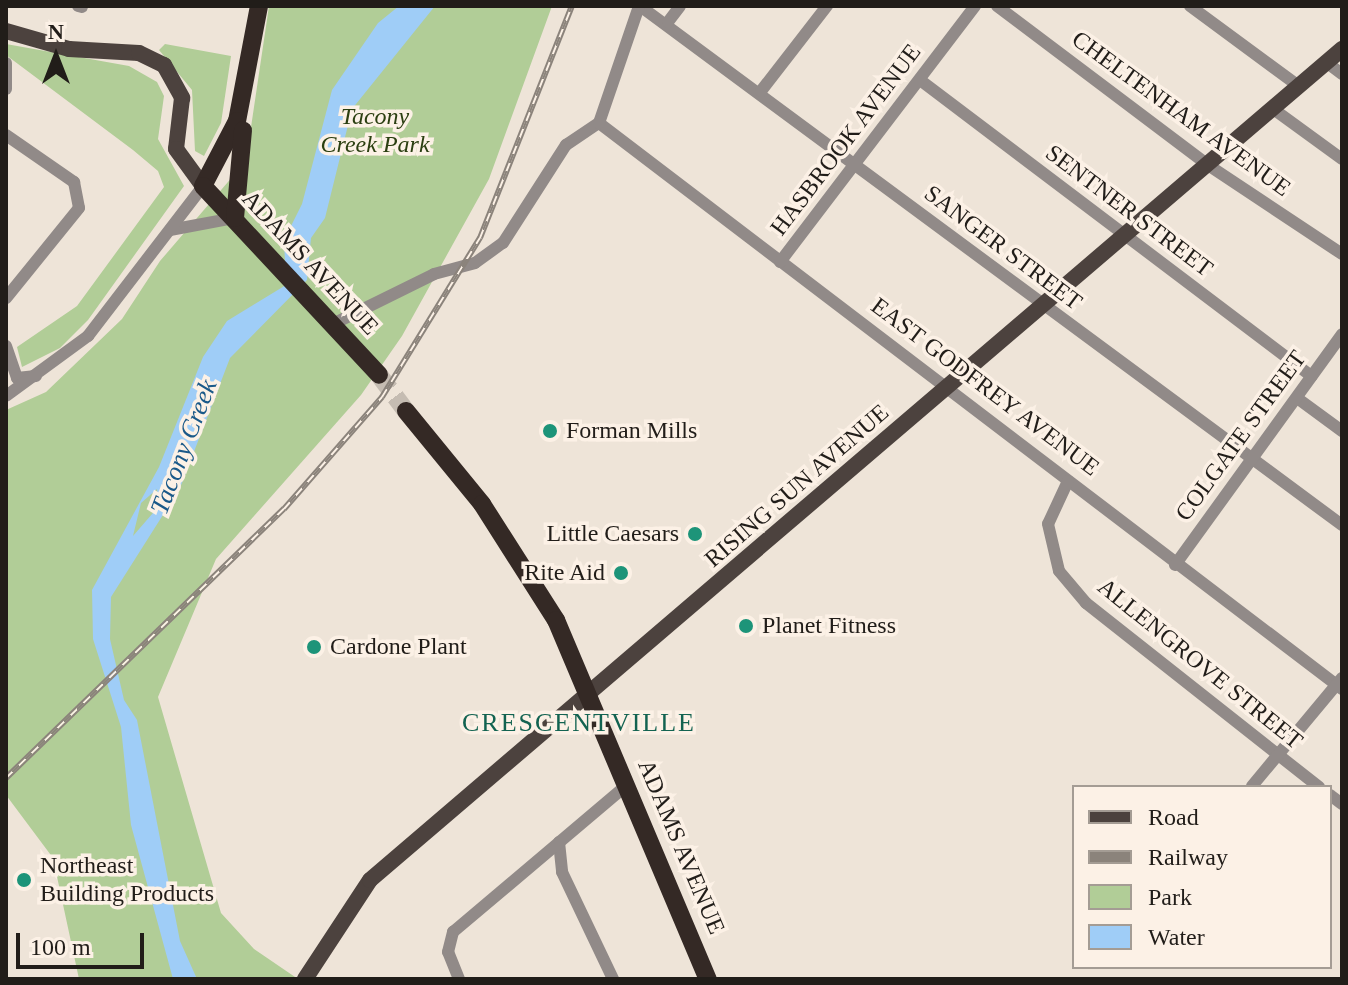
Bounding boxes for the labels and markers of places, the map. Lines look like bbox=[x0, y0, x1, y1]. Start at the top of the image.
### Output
place label: Forman Mills bbox=[566, 417, 697, 445]
marker: Forman Mills bbox=[541, 422, 559, 440]
place label: Little Caesars bbox=[546, 520, 679, 548]
marker: Little Caesars bbox=[686, 525, 704, 543]
place label: Rite Aid bbox=[523, 559, 605, 587]
marker: Rite Aid bbox=[612, 564, 630, 582]
place label: Planet Fitness bbox=[762, 612, 896, 640]
marker: Planet Fitness bbox=[737, 617, 755, 635]
place label: Cardone Plant bbox=[330, 633, 467, 661]
marker: Cardone Plant bbox=[305, 638, 323, 656]
place label: Northeast Building Products bbox=[40, 852, 214, 908]
marker: Northeast Building Products bbox=[15, 871, 33, 889]

